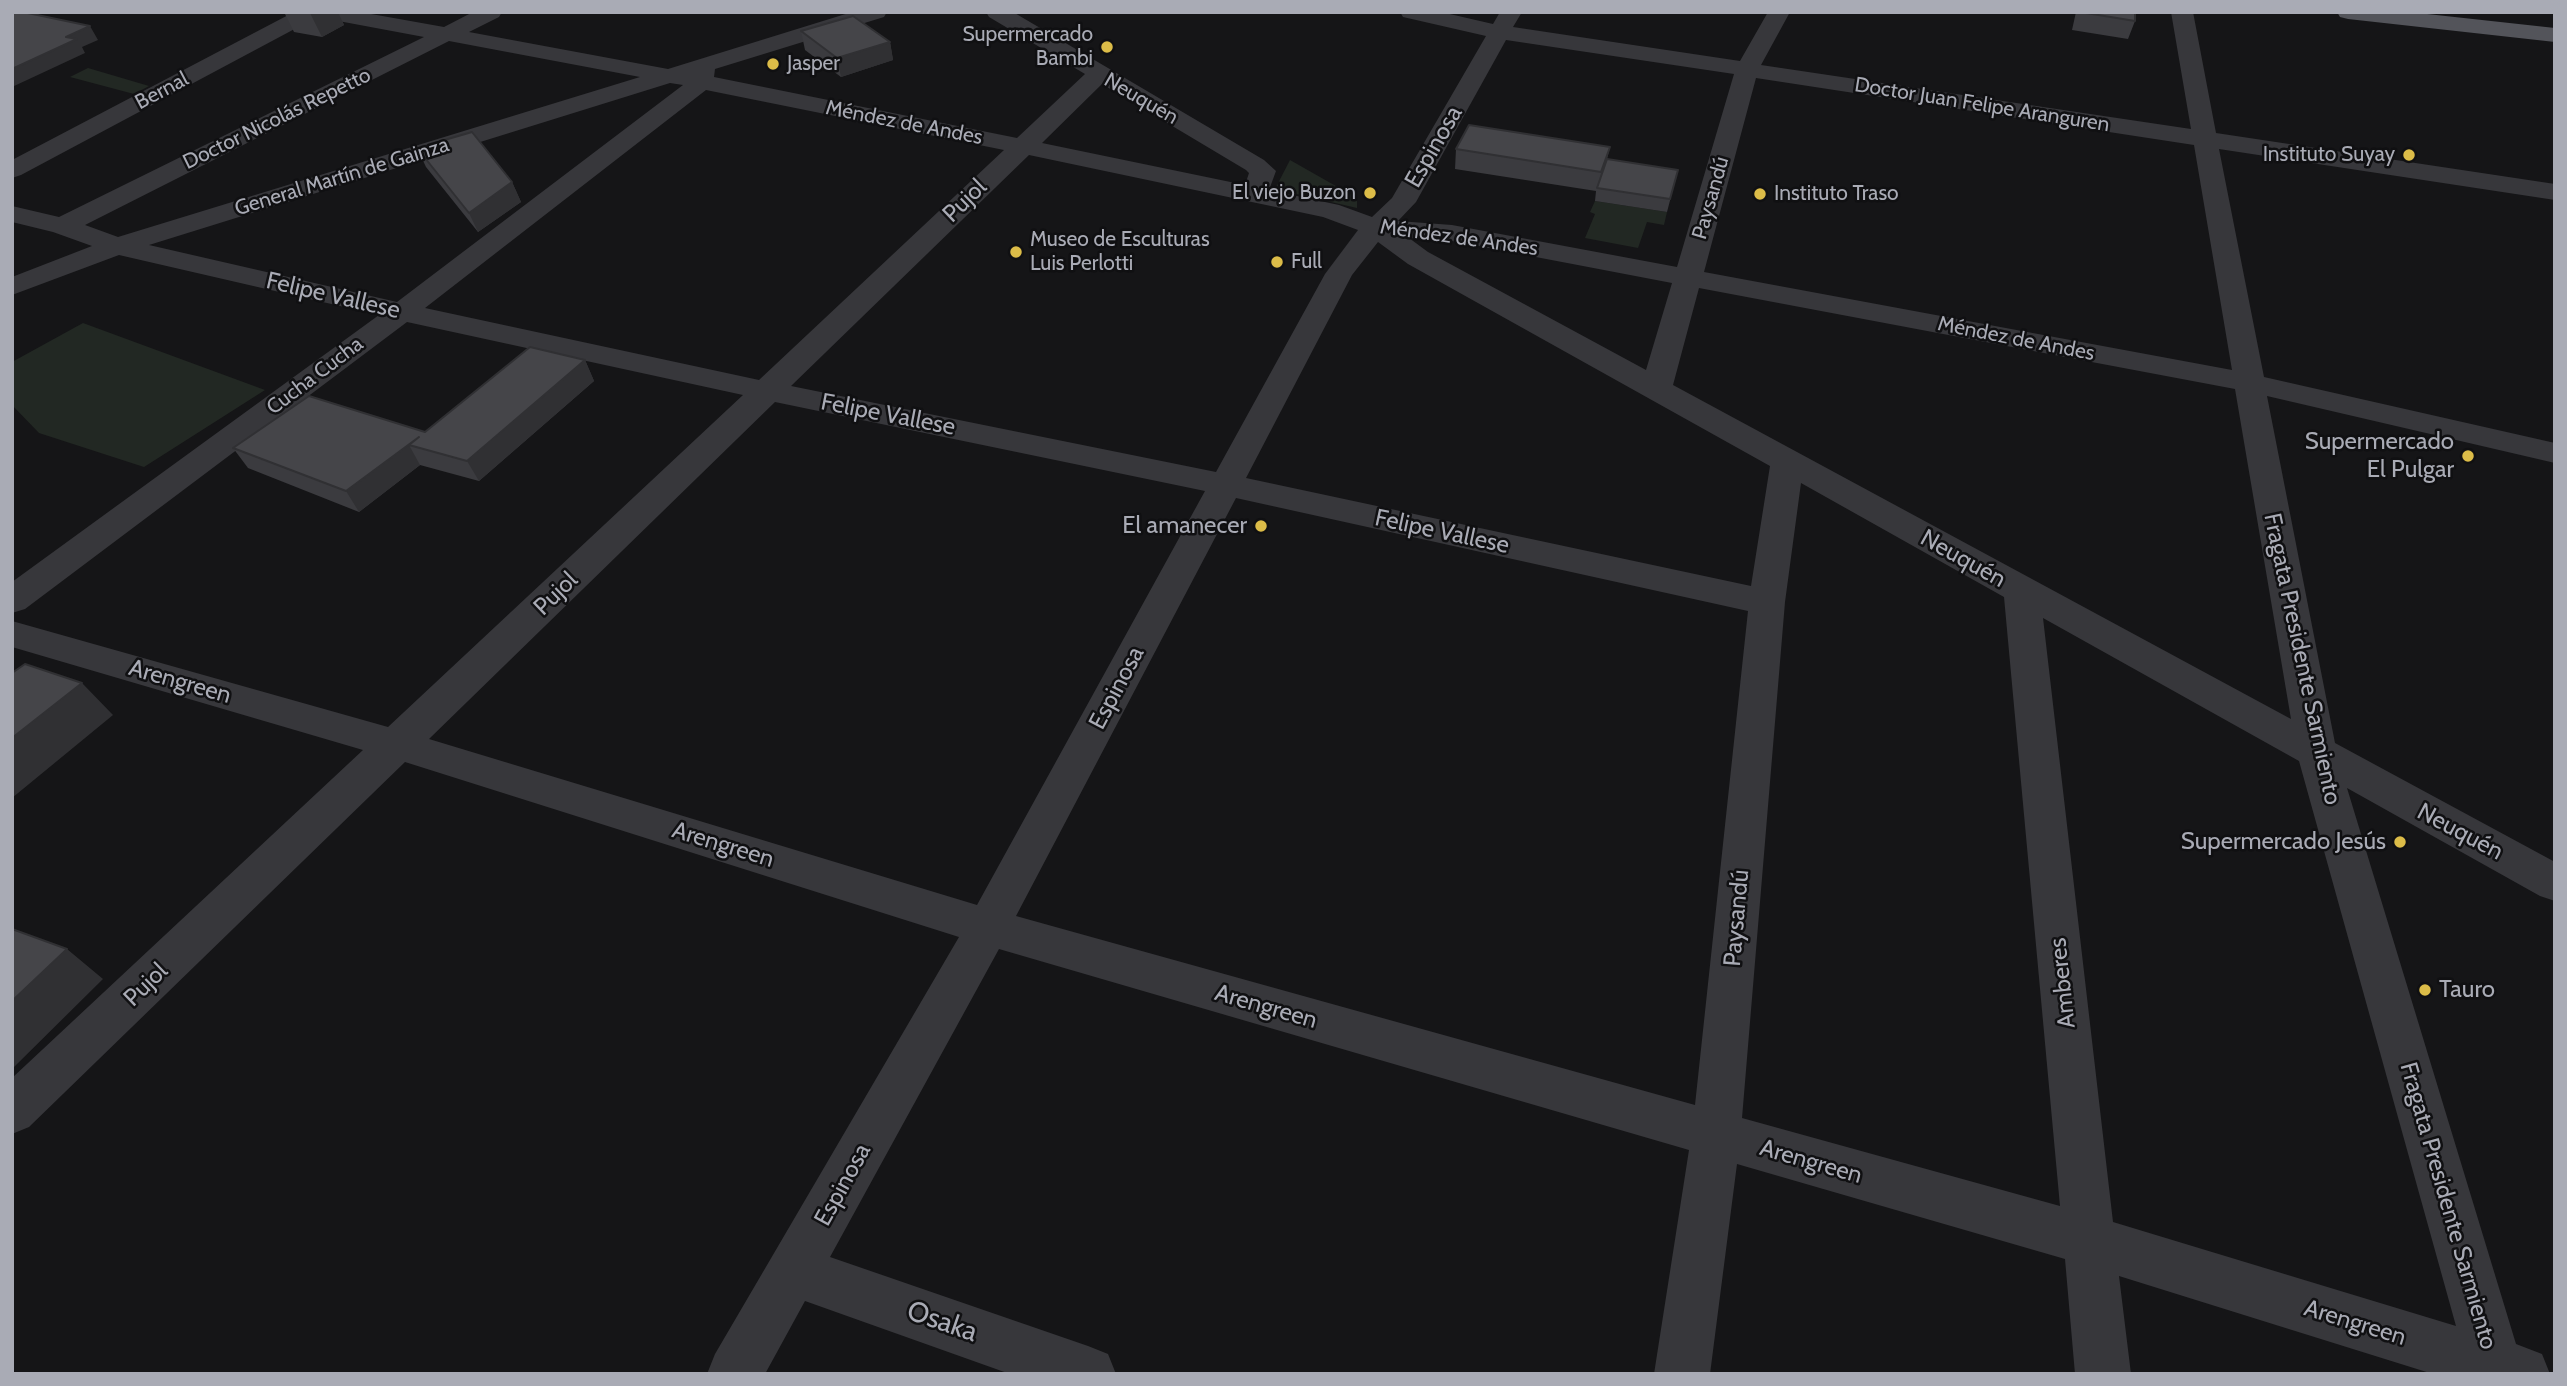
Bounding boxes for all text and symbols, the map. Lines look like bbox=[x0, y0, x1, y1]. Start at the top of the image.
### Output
place label: Supermercado Bambi bbox=[962, 22, 1093, 72]
marker: Supermercado Bambi bbox=[1099, 39, 1115, 55]
place label: Jasper bbox=[787, 51, 840, 77]
marker: Jasper bbox=[765, 56, 781, 72]
street label: Doctor Nicolás Repetto bbox=[179, 63, 375, 175]
street label: Bernal bbox=[131, 67, 193, 115]
street label: Neuquén bbox=[1099, 68, 1183, 130]
street label: Doctor Juan Felipe Aranguren bbox=[1853, 72, 2111, 138]
street label: Méndez de Andes bbox=[823, 95, 985, 151]
street label: Espinosa bbox=[1399, 101, 1469, 193]
street label: General Martín de Gainza bbox=[232, 132, 452, 222]
place label: Instituto Suyay bbox=[2263, 142, 2395, 168]
marker: Instituto Suyay bbox=[2401, 147, 2417, 163]
street label: Paysandú bbox=[1687, 154, 1735, 242]
street label: Pujol bbox=[937, 173, 993, 229]
place label: El viejo Buzon bbox=[1232, 180, 1356, 206]
place label: Instituto Traso bbox=[1774, 181, 1899, 207]
marker: El viejo Buzon bbox=[1362, 185, 1378, 201]
marker: Instituto Traso bbox=[1752, 186, 1768, 202]
street label: Méndez de Andes bbox=[1378, 214, 1540, 262]
place label: Museo de Esculturas Luis Perlotti bbox=[1030, 227, 1210, 277]
marker: Museo de Esculturas Luis Perlotti bbox=[1008, 244, 1024, 260]
place label: Full bbox=[1291, 249, 1322, 275]
marker: Full bbox=[1269, 254, 1285, 270]
street label: Felipe Vallese bbox=[263, 267, 403, 325]
street label: Méndez de Andes bbox=[1935, 311, 2097, 367]
street label: Cucha Cucha bbox=[262, 332, 368, 420]
street label: Felipe Vallese bbox=[818, 388, 958, 442]
place label: Supermercado El Pulgar bbox=[2305, 428, 2454, 484]
marker: Supermercado El Pulgar bbox=[2460, 448, 2476, 464]
street label: Felipe Vallese bbox=[1372, 504, 1512, 560]
street label: Fragata Presidente Sarmiento bbox=[2257, 511, 2347, 807]
place label: El amanecer bbox=[1122, 512, 1247, 540]
marker: El amanecer bbox=[1253, 518, 1269, 534]
street label: Neuquén bbox=[1915, 524, 2011, 594]
street label: Pujol bbox=[528, 566, 584, 622]
street label: Espinosa bbox=[1083, 642, 1151, 734]
street label: Arengreen bbox=[126, 654, 234, 710]
street label: Neuquén bbox=[2412, 797, 2508, 867]
street label: Arengreen bbox=[669, 816, 777, 874]
place label: Supermercado Jesús bbox=[2181, 828, 2386, 856]
marker: Supermercado Jesús bbox=[2392, 834, 2408, 850]
street label: Paysandú bbox=[1718, 868, 1756, 968]
street label: Amberes bbox=[2044, 936, 2082, 1030]
street label: Pujol bbox=[118, 957, 174, 1013]
place label: Tauro bbox=[2439, 976, 2495, 1004]
street label: Arengreen bbox=[1212, 979, 1320, 1035]
marker: Tauro bbox=[2417, 982, 2433, 998]
street label: Fragata Presidente Sarmiento bbox=[2393, 1059, 2503, 1353]
street label: Arengreen bbox=[1757, 1134, 1865, 1190]
street label: Espinosa bbox=[809, 1139, 877, 1231]
street label: Osaka bbox=[902, 1294, 982, 1350]
street label: Arengreen bbox=[2301, 1294, 2409, 1352]

